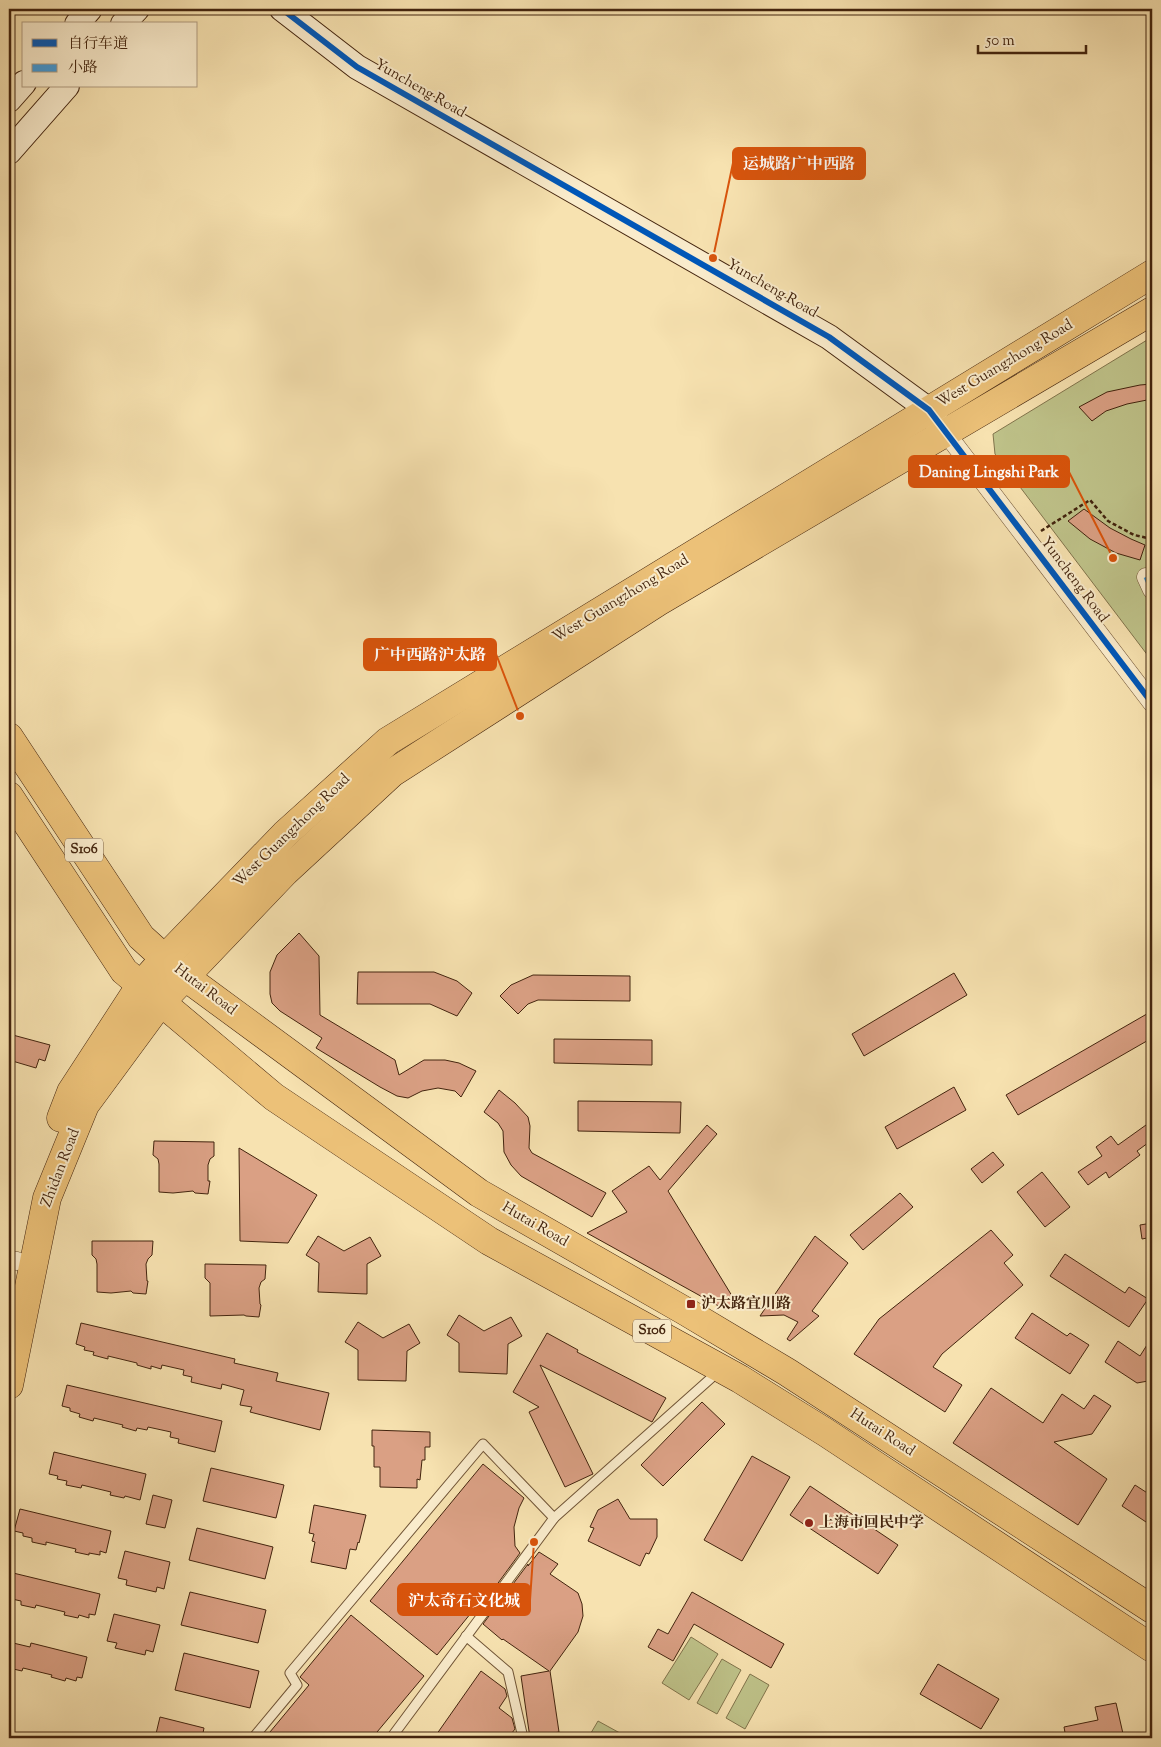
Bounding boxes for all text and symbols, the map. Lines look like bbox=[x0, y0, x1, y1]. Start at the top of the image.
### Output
legend bbox=[22, 22, 198, 88]
scale bar bbox=[978, 22, 1086, 54]
text: 50 m bbox=[985, 31, 1015, 52]
text: 自行车道 bbox=[68, 34, 128, 55]
street label: Yuncheng Road bbox=[370, 54, 470, 124]
text: 小路 bbox=[68, 58, 98, 79]
callout: 运城路广中西路 bbox=[733, 148, 865, 179]
text: 运城路广中西路 bbox=[743, 154, 855, 177]
street label: Yuncheng Road bbox=[722, 254, 822, 324]
street label: West Guangzhong Road bbox=[933, 315, 1078, 413]
callout: Daning Lingshi Park bbox=[909, 456, 1069, 487]
text: Daning Lingshi Park bbox=[919, 462, 1059, 485]
street label: Yuncheng Road bbox=[1035, 533, 1113, 628]
street label: West Guangzhong Road bbox=[549, 550, 694, 648]
callout: 广中西路沪太路 bbox=[364, 639, 496, 670]
text: 广中西路沪太路 bbox=[374, 645, 486, 668]
street label: West Guangzhong Road bbox=[229, 769, 356, 893]
road number: S106 bbox=[65, 838, 103, 862]
street label: Hutai Road bbox=[169, 959, 241, 1021]
street label: Zhidan Road bbox=[36, 1125, 86, 1210]
street label: Hutai Road bbox=[498, 1197, 573, 1253]
place label: 沪太路宜川路 bbox=[701, 1294, 791, 1315]
marker: 沪太路宜川路 bbox=[685, 1298, 697, 1310]
road number: S106 bbox=[633, 1320, 671, 1342]
street label: Hutai Road bbox=[845, 1404, 919, 1462]
place label: 上海市回民中学 bbox=[819, 1513, 924, 1534]
marker: 上海市回民中学 bbox=[803, 1517, 815, 1529]
callout: 沪太奇石文化城 bbox=[398, 1584, 530, 1615]
text: 沪太奇石文化城 bbox=[408, 1591, 520, 1614]

